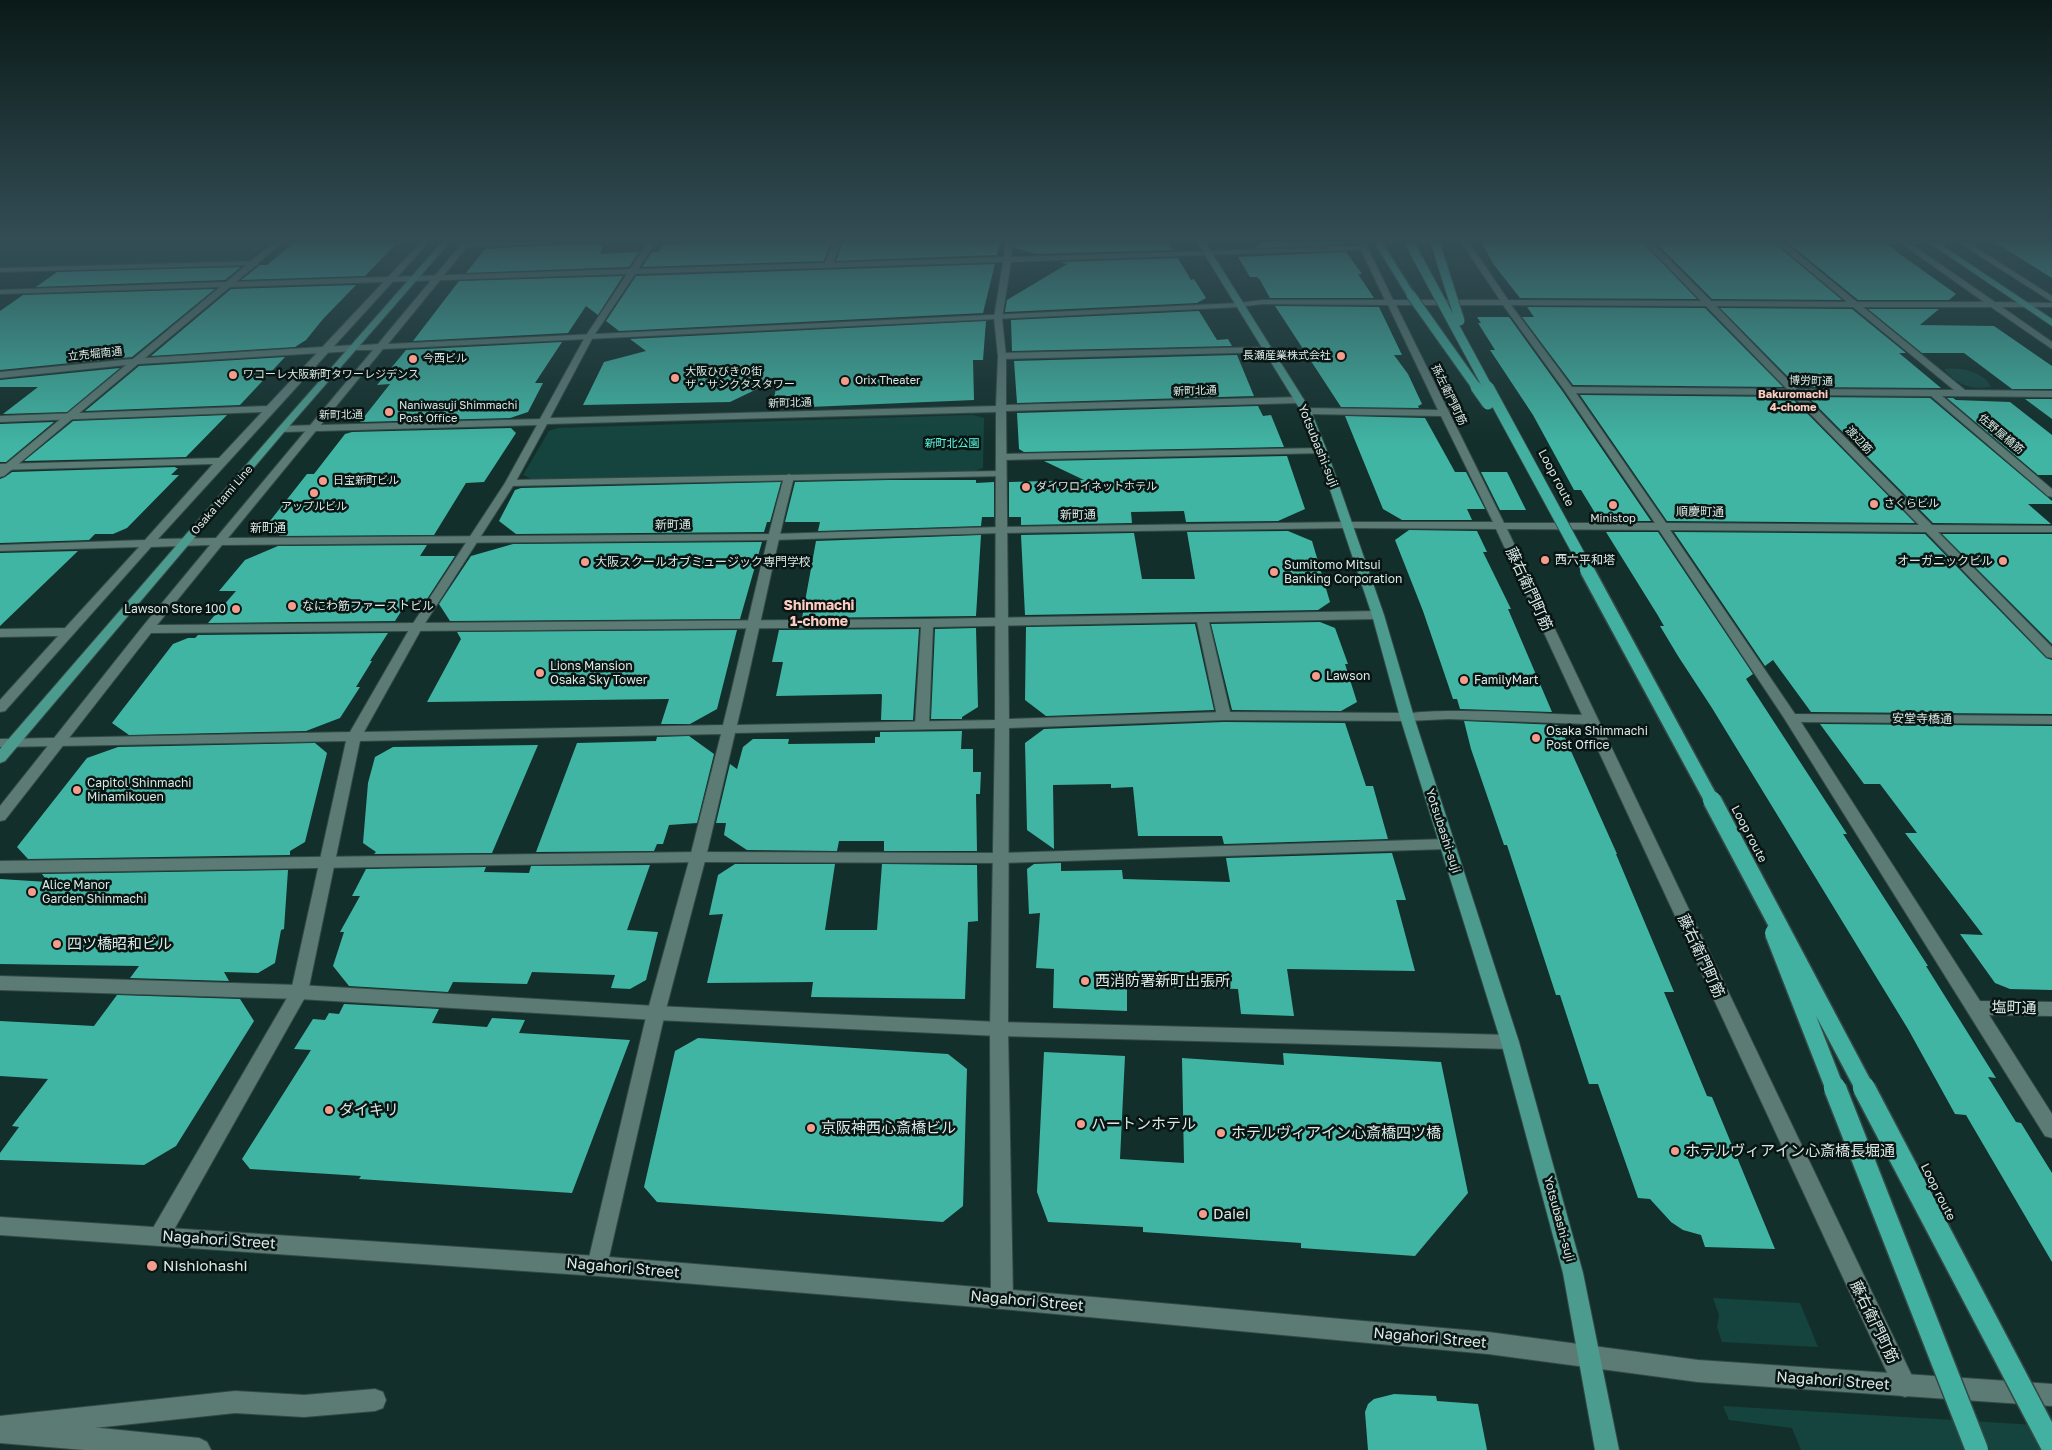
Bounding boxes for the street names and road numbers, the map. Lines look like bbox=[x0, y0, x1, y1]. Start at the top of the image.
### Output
street label: 立売堀南通 bbox=[67, 345, 123, 363]
street label: 孫左衛門町筋 bbox=[1429, 362, 1469, 428]
street label: 博労町通 bbox=[1789, 374, 1833, 388]
street label: 新町北通 bbox=[1173, 384, 1217, 398]
street label: 新町北通 bbox=[768, 396, 812, 410]
street label: Yotsubashi-suji bbox=[1295, 402, 1341, 490]
street label: 新町北通 bbox=[319, 408, 363, 422]
street label: 佐野屋橋筋 bbox=[1976, 411, 2026, 457]
street label: 渡辺筋 bbox=[1843, 424, 1875, 456]
street label: Loop route bbox=[1535, 447, 1577, 509]
street label: Osaka Itami Line bbox=[188, 463, 256, 537]
street label: 順慶町通 bbox=[1676, 504, 1724, 520]
street label: 新町通 bbox=[1060, 507, 1096, 523]
street label: 新町通 bbox=[655, 517, 691, 533]
street label: 新町通 bbox=[250, 521, 286, 535]
street label: 藤右衛門町筋 bbox=[1502, 544, 1556, 634]
street label: 安堂寺橋通 bbox=[1892, 711, 1952, 727]
street label: Yotsubashi-suji bbox=[1423, 787, 1463, 875]
street label: Loop route bbox=[1728, 803, 1770, 865]
street label: 藤右衛門町筋 bbox=[1674, 911, 1728, 1001]
street label: 塩町通 bbox=[1991, 999, 2037, 1017]
street label: Loop route bbox=[1917, 1161, 1959, 1223]
street label: Yotsubashi-suji bbox=[1541, 1175, 1577, 1263]
street label: Nagahori Street bbox=[162, 1227, 276, 1253]
street label: Nagahori Street bbox=[566, 1254, 680, 1282]
street label: 藤右衛門町筋 bbox=[1846, 1278, 1902, 1366]
street label: Nagahori Street bbox=[970, 1287, 1084, 1315]
street label: Nagahori Street bbox=[1373, 1324, 1487, 1352]
street label: Nagahori Street bbox=[1776, 1368, 1890, 1394]

